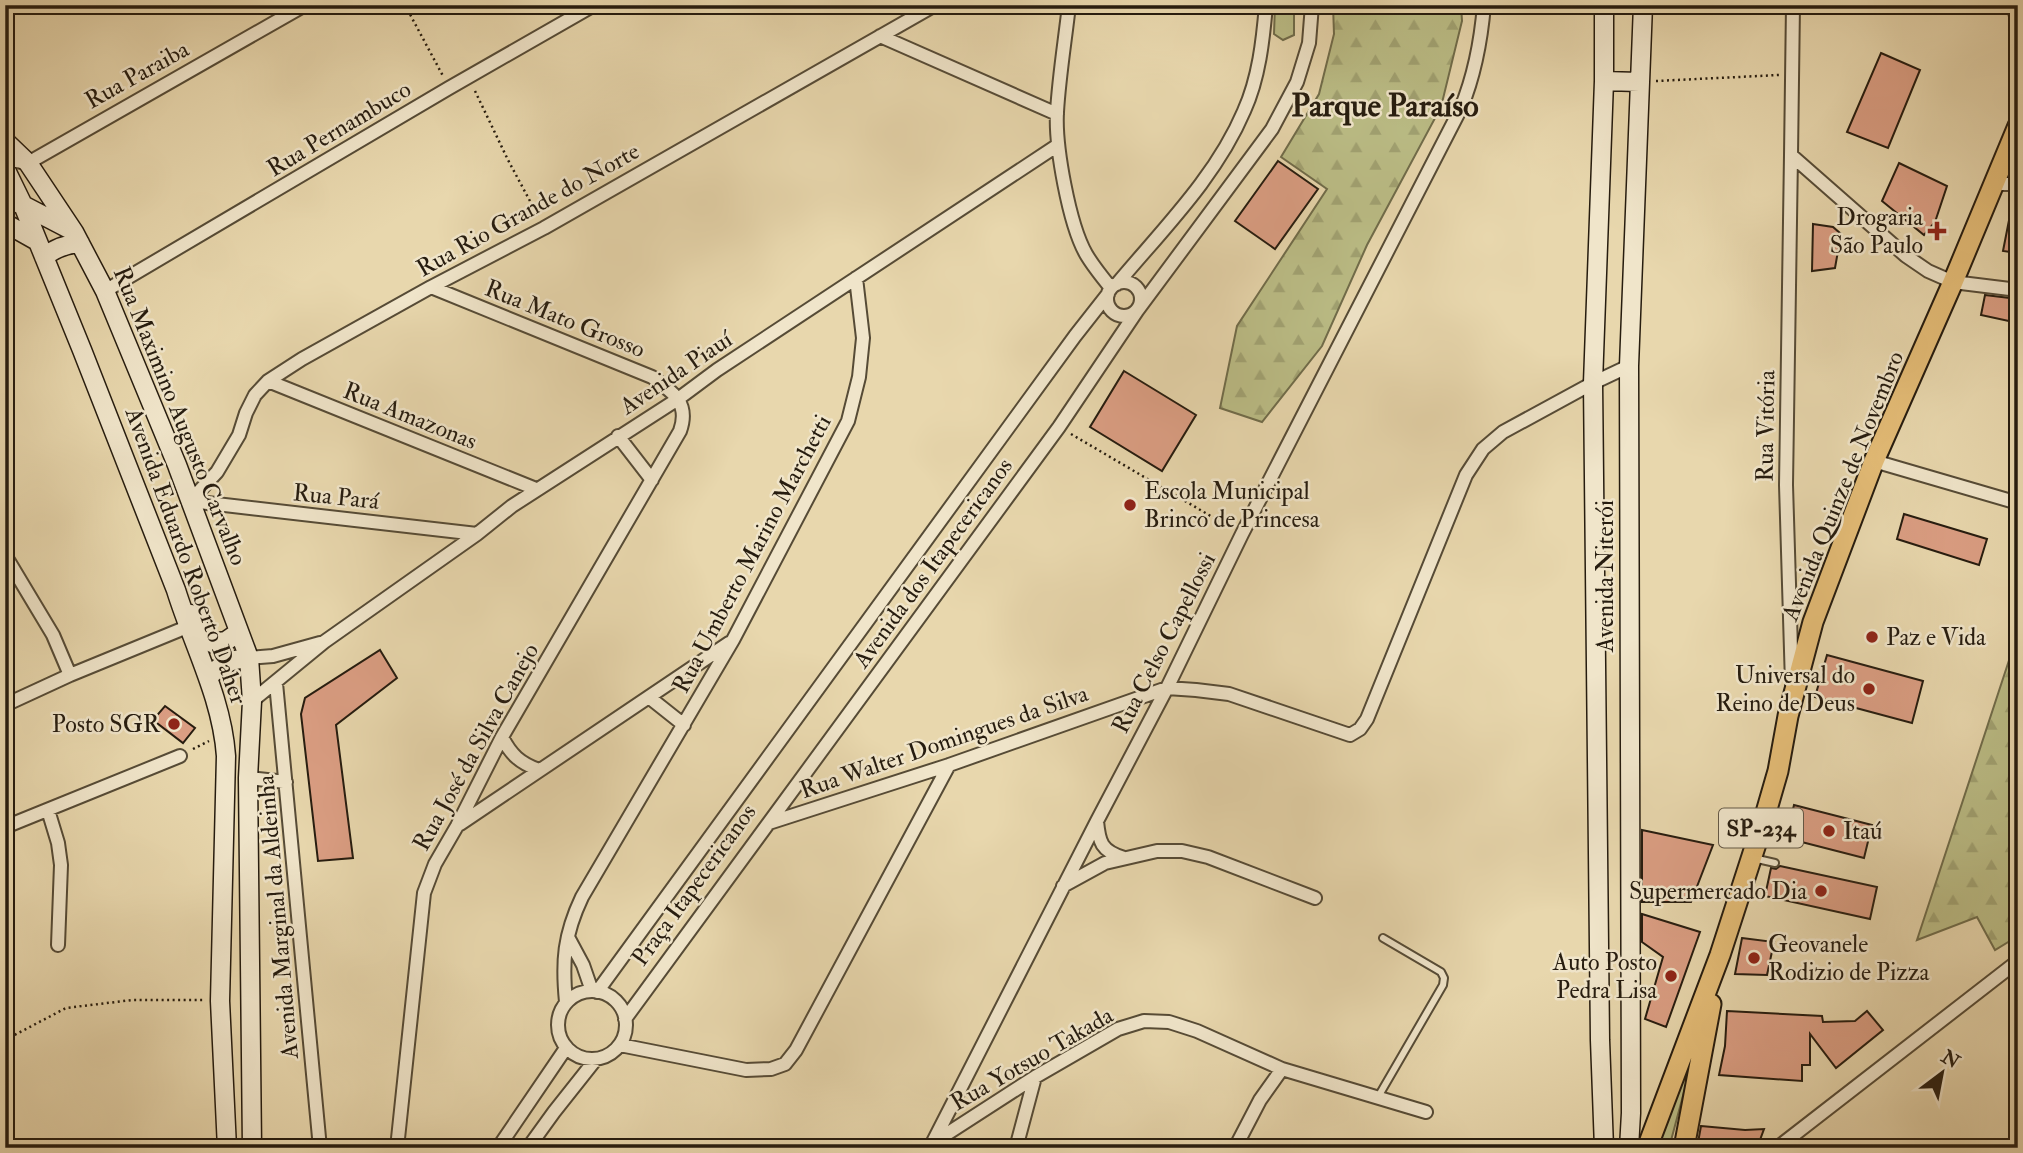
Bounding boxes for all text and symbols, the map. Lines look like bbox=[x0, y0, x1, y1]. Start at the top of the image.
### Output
street label: Rua Paraiba bbox=[79, 33, 196, 116]
street label: Rua Pernambuco bbox=[261, 74, 417, 184]
district label: Parque Paraíso bbox=[1291, 86, 1479, 126]
street label: Rua Rio Grande do Norte bbox=[411, 136, 645, 284]
place label: Drogaria São Paulo bbox=[1830, 202, 1924, 261]
marker: Drogaria São Paulo bbox=[1929, 223, 1945, 239]
street label: Rua Maximino Augusto Carvalho bbox=[106, 262, 254, 570]
street label: Rua Mato Grosso bbox=[480, 273, 650, 365]
street label: Avenida Piauí bbox=[613, 323, 740, 423]
street label: Avenida Quinze de Novembro bbox=[1774, 347, 1911, 626]
street label: Rua Vitória bbox=[1750, 369, 1782, 482]
street label: Rua Amazonas bbox=[339, 375, 481, 457]
street label: Avenida Eduardo Roberto Daher bbox=[118, 403, 254, 709]
street label: Rua Umberto Marino Marchetti bbox=[665, 410, 839, 698]
street label: Avenida dos Itapecericanos bbox=[846, 452, 1020, 675]
place label: Escola Municipal Brinco de Princesa bbox=[1144, 476, 1321, 535]
street label: Rua Pará bbox=[291, 477, 382, 517]
marker: Escola Municipal Brinco de Princesa bbox=[1122, 497, 1138, 513]
street label: Avenida Niterói bbox=[1590, 500, 1621, 653]
street label: Rua Celso Capellossi bbox=[1105, 547, 1223, 739]
place label: Paz e Vida bbox=[1886, 622, 1987, 653]
marker: Paz e Vida bbox=[1864, 629, 1880, 645]
street label: Rua José da Silva Canejo bbox=[406, 638, 546, 856]
place label: Universal do Reino de Deus bbox=[1716, 660, 1855, 719]
street label: Rua Walter Domingues da Silva bbox=[796, 678, 1093, 806]
marker: Universal do Reino de Deus bbox=[1861, 681, 1877, 697]
place label: Posto SGR bbox=[52, 709, 161, 740]
marker: Posto SGR bbox=[166, 716, 182, 732]
street label: Avenida Marginal da Aldeinha bbox=[250, 773, 306, 1061]
street label: Praça Itapecericanos bbox=[625, 798, 763, 972]
road number: SP-234 bbox=[1719, 808, 1803, 848]
place label: Itaú bbox=[1843, 816, 1882, 847]
marker: Itaú bbox=[1821, 823, 1837, 839]
place label: Supermercado Dia bbox=[1629, 876, 1808, 907]
marker: Supermercado Dia bbox=[1813, 883, 1829, 899]
place label: Geovanele Rodizio de Pizza bbox=[1768, 929, 1931, 988]
place label: Auto Posto Pedra Lisa bbox=[1552, 947, 1658, 1006]
marker: Geovanele Rodizio de Pizza bbox=[1746, 950, 1762, 966]
marker: Auto Posto Pedra Lisa bbox=[1663, 968, 1679, 984]
street label: Rua Yotsuo Takada bbox=[945, 999, 1120, 1118]
north arrow bbox=[1908, 1038, 1978, 1108]
text: N bbox=[1936, 1044, 1965, 1075]

